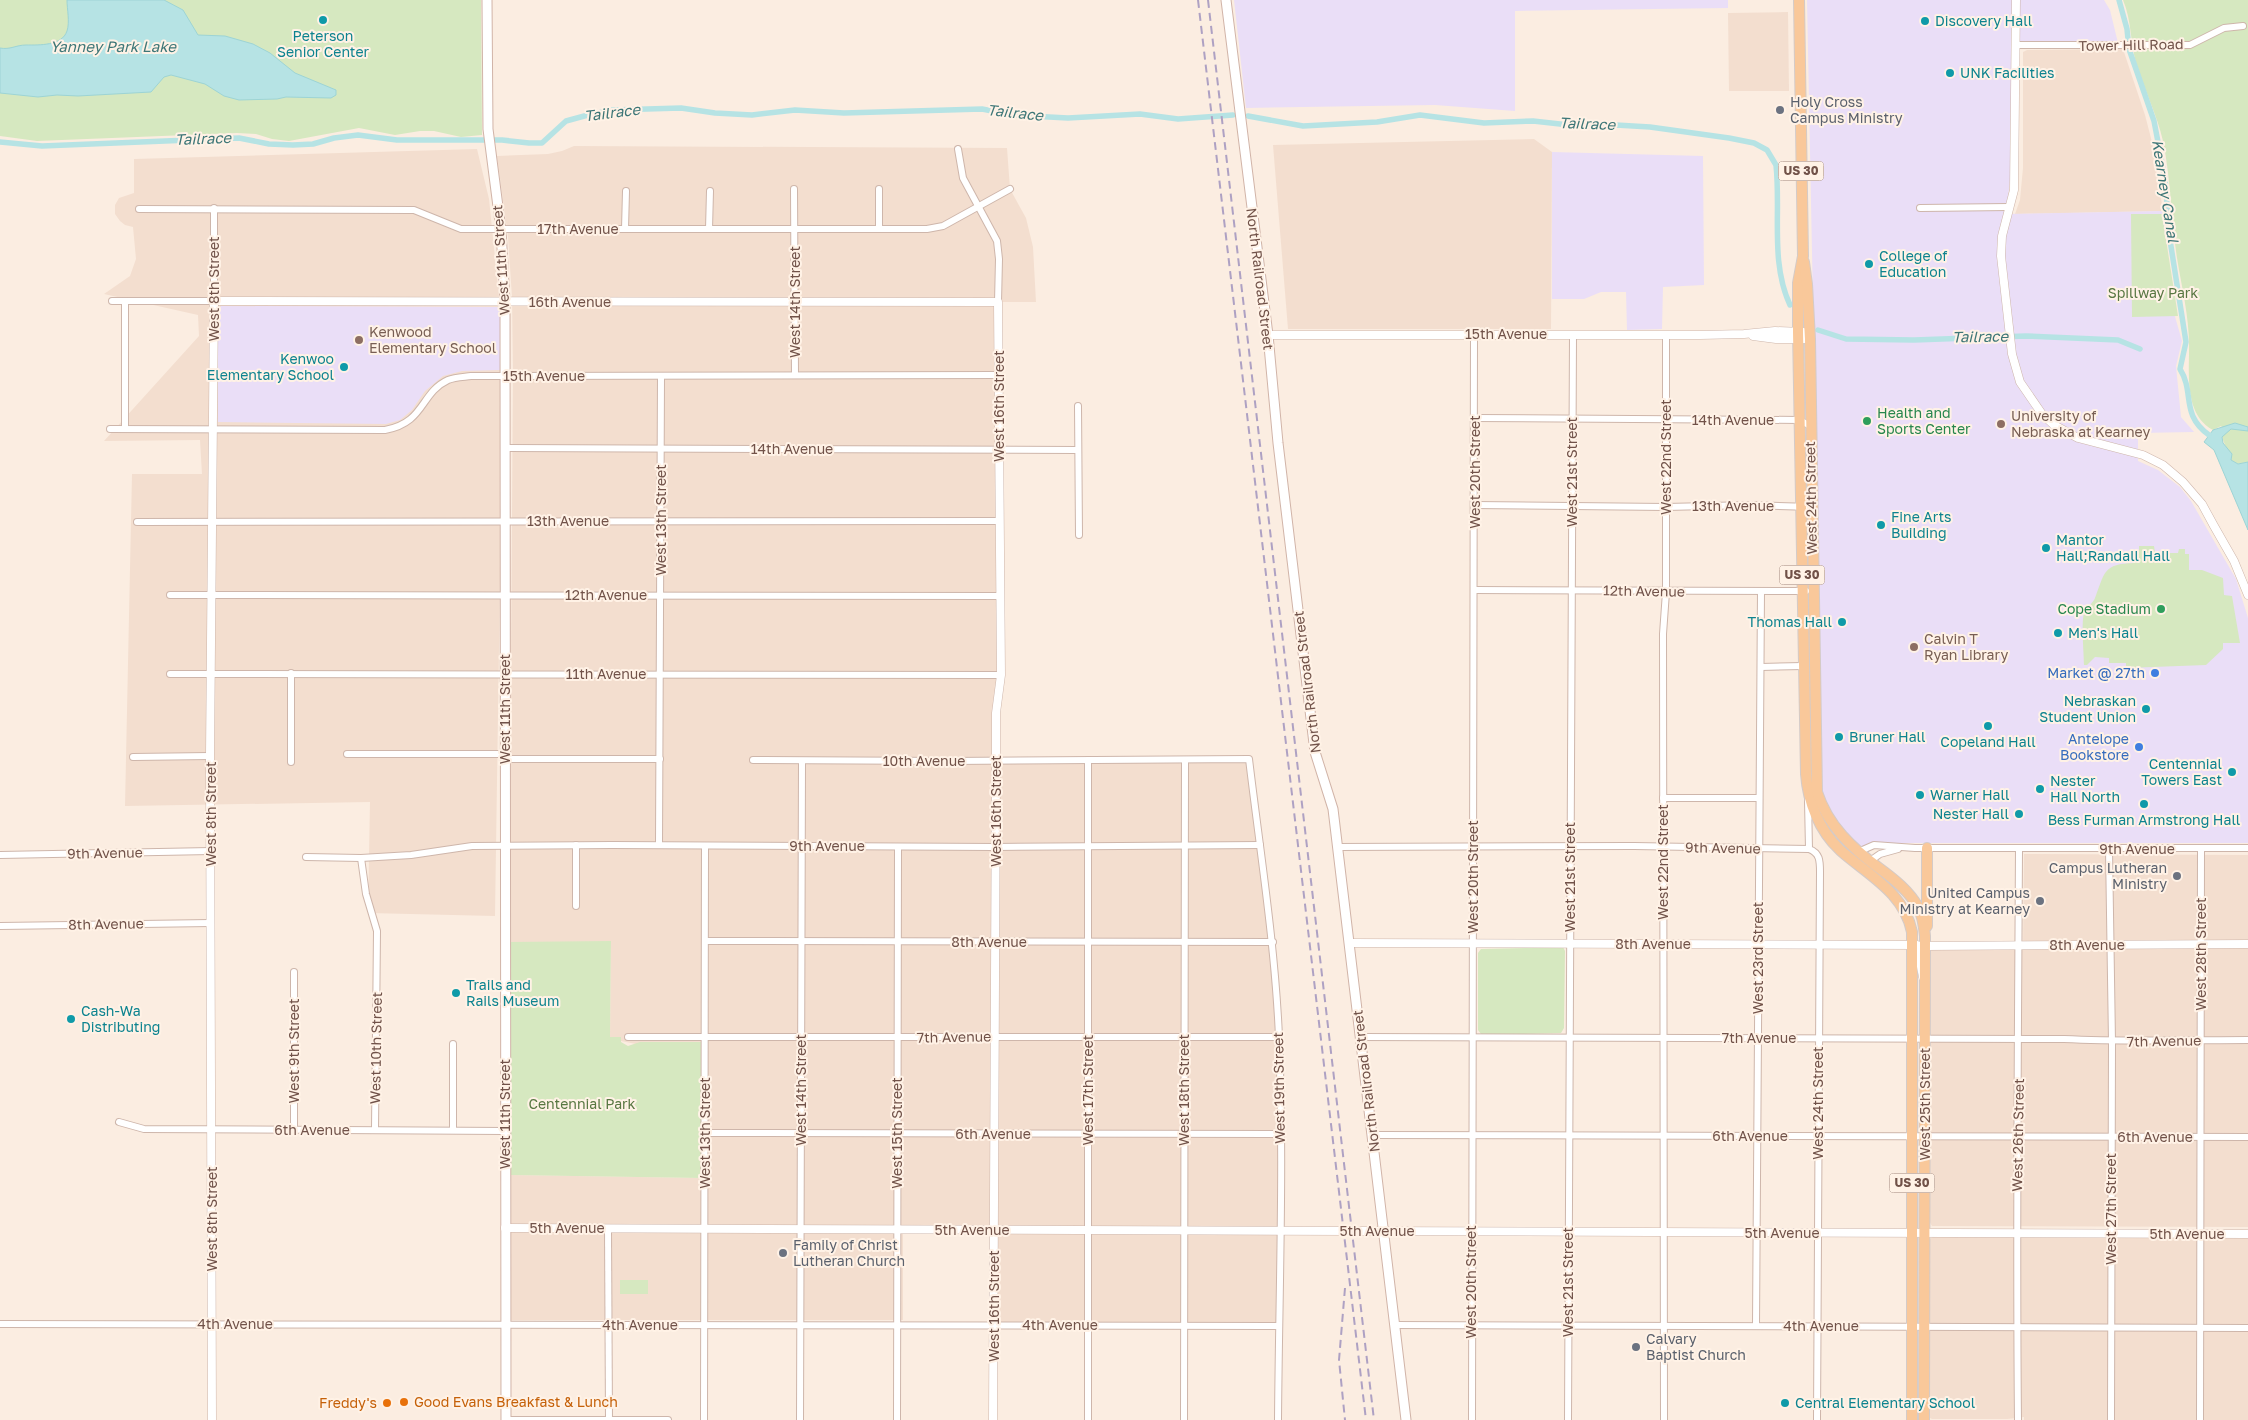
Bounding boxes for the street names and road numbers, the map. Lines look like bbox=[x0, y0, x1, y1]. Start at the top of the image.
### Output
street label: Tower Hill Road bbox=[2078, 35, 2184, 54]
road number: US 30 bbox=[1778, 162, 1824, 180]
street label: West 11th Street bbox=[488, 204, 513, 316]
street label: North Railroad Street bbox=[1243, 207, 1278, 351]
street label: 17th Avenue bbox=[537, 220, 619, 237]
street label: West 8th Street bbox=[205, 236, 222, 342]
street label: West 14th Street bbox=[786, 246, 803, 358]
street label: 16th Avenue bbox=[529, 293, 611, 310]
street label: 15th Avenue bbox=[1465, 325, 1547, 342]
street label: West 16th Street bbox=[990, 350, 1007, 462]
street label: 15th Avenue bbox=[503, 367, 585, 384]
street label: West 22nd Street bbox=[1657, 399, 1674, 515]
street label: 14th Avenue bbox=[1692, 411, 1774, 428]
street label: West 20th Street bbox=[1466, 415, 1483, 529]
street label: West 21st Street bbox=[1563, 417, 1580, 527]
street label: 14th Avenue bbox=[751, 440, 833, 457]
street label: West 24th Street bbox=[1801, 441, 1820, 555]
street label: West 13th Street bbox=[652, 464, 669, 576]
street label: 13th Avenue bbox=[1692, 497, 1774, 514]
street label: 13th Avenue bbox=[527, 512, 609, 529]
road number: US 30 bbox=[1780, 566, 1824, 584]
street label: 12th Avenue bbox=[1603, 581, 1685, 600]
street label: 12th Avenue bbox=[565, 586, 647, 603]
street label: North Railroad Street bbox=[1289, 610, 1324, 754]
street label: West 11th Street bbox=[496, 654, 513, 764]
street label: 11th Avenue bbox=[566, 665, 646, 682]
street label: 10th Avenue bbox=[883, 752, 965, 769]
street label: West 16th Street bbox=[987, 755, 1004, 867]
street label: West 8th Street bbox=[202, 761, 219, 867]
street label: West 22nd Street bbox=[1654, 804, 1671, 920]
street label: West 20th Street bbox=[1464, 820, 1481, 934]
street label: West 21st Street bbox=[1561, 822, 1578, 932]
street label: 9th Avenue bbox=[789, 837, 865, 854]
street label: 9th Avenue bbox=[1685, 838, 1761, 857]
street label: 9th Avenue bbox=[2099, 840, 2175, 857]
street label: 9th Avenue bbox=[67, 843, 143, 862]
street label: West 28th Street bbox=[2192, 897, 2209, 1011]
street label: West 23rd Street bbox=[1749, 902, 1766, 1014]
street label: 8th Avenue bbox=[68, 914, 144, 933]
street label: 8th Avenue bbox=[951, 933, 1027, 950]
street label: 8th Avenue bbox=[1615, 935, 1691, 952]
street label: 8th Avenue bbox=[2049, 936, 2125, 953]
street label: West 10th Street bbox=[366, 992, 385, 1104]
street label: West 9th Street bbox=[285, 998, 302, 1104]
street label: North Railroad Street bbox=[1348, 1009, 1383, 1153]
street label: 7th Avenue bbox=[917, 1027, 991, 1046]
street label: 7th Avenue bbox=[1722, 1029, 1796, 1046]
street label: 7th Avenue bbox=[2127, 1031, 2201, 1050]
street label: West 19th Street bbox=[1269, 1032, 1288, 1144]
street label: West 14th Street bbox=[792, 1034, 809, 1146]
street label: West 18th Street bbox=[1175, 1034, 1192, 1146]
street label: West 17th Street bbox=[1079, 1035, 1096, 1145]
street label: West 24th Street bbox=[1809, 1046, 1826, 1160]
street label: West 25th Street bbox=[1916, 1048, 1933, 1160]
street label: West 11th Street bbox=[496, 1059, 513, 1169]
street label: West 13th Street bbox=[696, 1077, 713, 1189]
street label: West 15th Street bbox=[888, 1077, 905, 1189]
street label: West 26th Street bbox=[2008, 1078, 2027, 1192]
street label: 6th Avenue bbox=[274, 1121, 350, 1138]
street label: 6th Avenue bbox=[955, 1125, 1031, 1142]
street label: 6th Avenue bbox=[1712, 1127, 1788, 1144]
street label: 6th Avenue bbox=[2117, 1128, 2193, 1145]
street label: West 27th Street bbox=[2102, 1153, 2119, 1265]
street label: West 8th Street bbox=[203, 1166, 220, 1272]
road number: US 30 bbox=[1890, 1174, 1934, 1192]
street label: 5th Avenue bbox=[529, 1219, 605, 1236]
street label: 5th Avenue bbox=[934, 1221, 1010, 1238]
street label: 5th Avenue bbox=[1339, 1222, 1415, 1239]
street label: 5th Avenue bbox=[1744, 1224, 1820, 1241]
street label: West 20th Street bbox=[1462, 1225, 1479, 1339]
street label: 5th Avenue bbox=[2149, 1225, 2225, 1242]
street label: West 21st Street bbox=[1559, 1227, 1576, 1337]
street label: West 16th Street bbox=[985, 1250, 1002, 1362]
street label: 4th Avenue bbox=[197, 1315, 273, 1332]
street label: 4th Avenue bbox=[602, 1316, 678, 1333]
street label: 4th Avenue bbox=[1022, 1316, 1098, 1333]
street label: 4th Avenue bbox=[1783, 1317, 1859, 1334]

